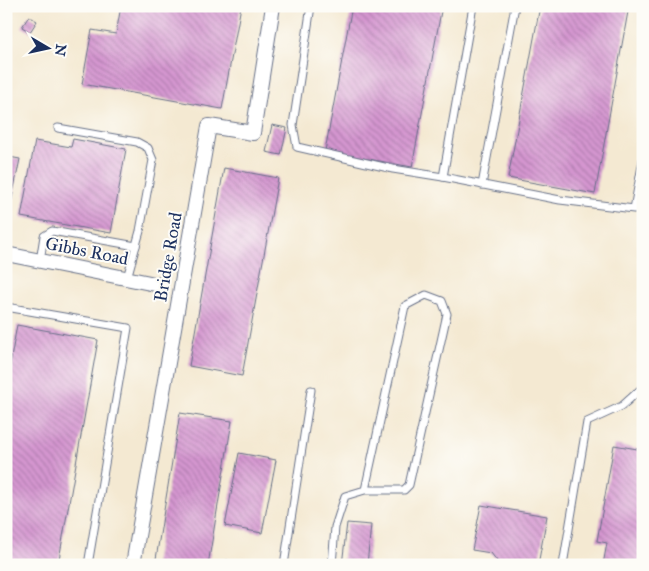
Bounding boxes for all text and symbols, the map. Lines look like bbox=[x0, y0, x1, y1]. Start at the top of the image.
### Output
north arrow bbox=[22, 22, 72, 72]
text: N bbox=[51, 43, 70, 57]
street label: Bridge Road bbox=[149, 210, 188, 304]
street label: Gibbs Road bbox=[44, 232, 130, 270]

